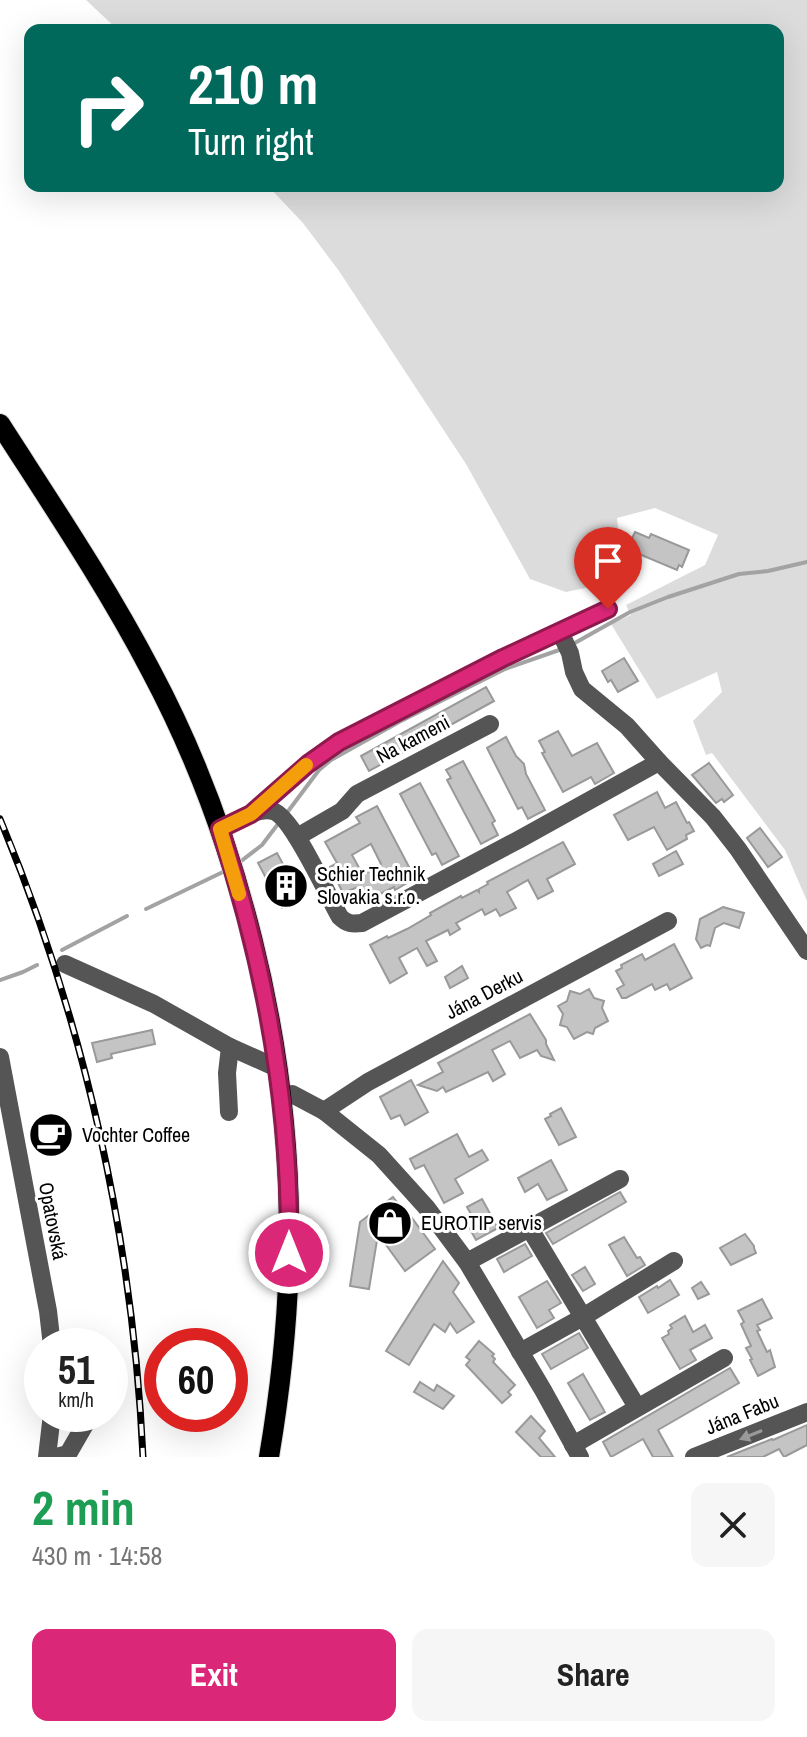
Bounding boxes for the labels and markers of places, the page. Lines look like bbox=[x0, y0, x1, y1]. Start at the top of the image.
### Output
pin bbox=[574, 527, 642, 609]
place label: Schier Technik Slovakia s.r.o. bbox=[317, 860, 426, 910]
building icon: Schier Technik Slovakia s.r.o. bbox=[262, 862, 310, 910]
cafe icon: Vochter Coffee bbox=[27, 1111, 75, 1159]
place label: Vochter Coffee bbox=[82, 1121, 190, 1148]
shop icon: EUROTIP servis bbox=[366, 1199, 414, 1247]
place label: EUROTIP servis bbox=[421, 1209, 542, 1236]

